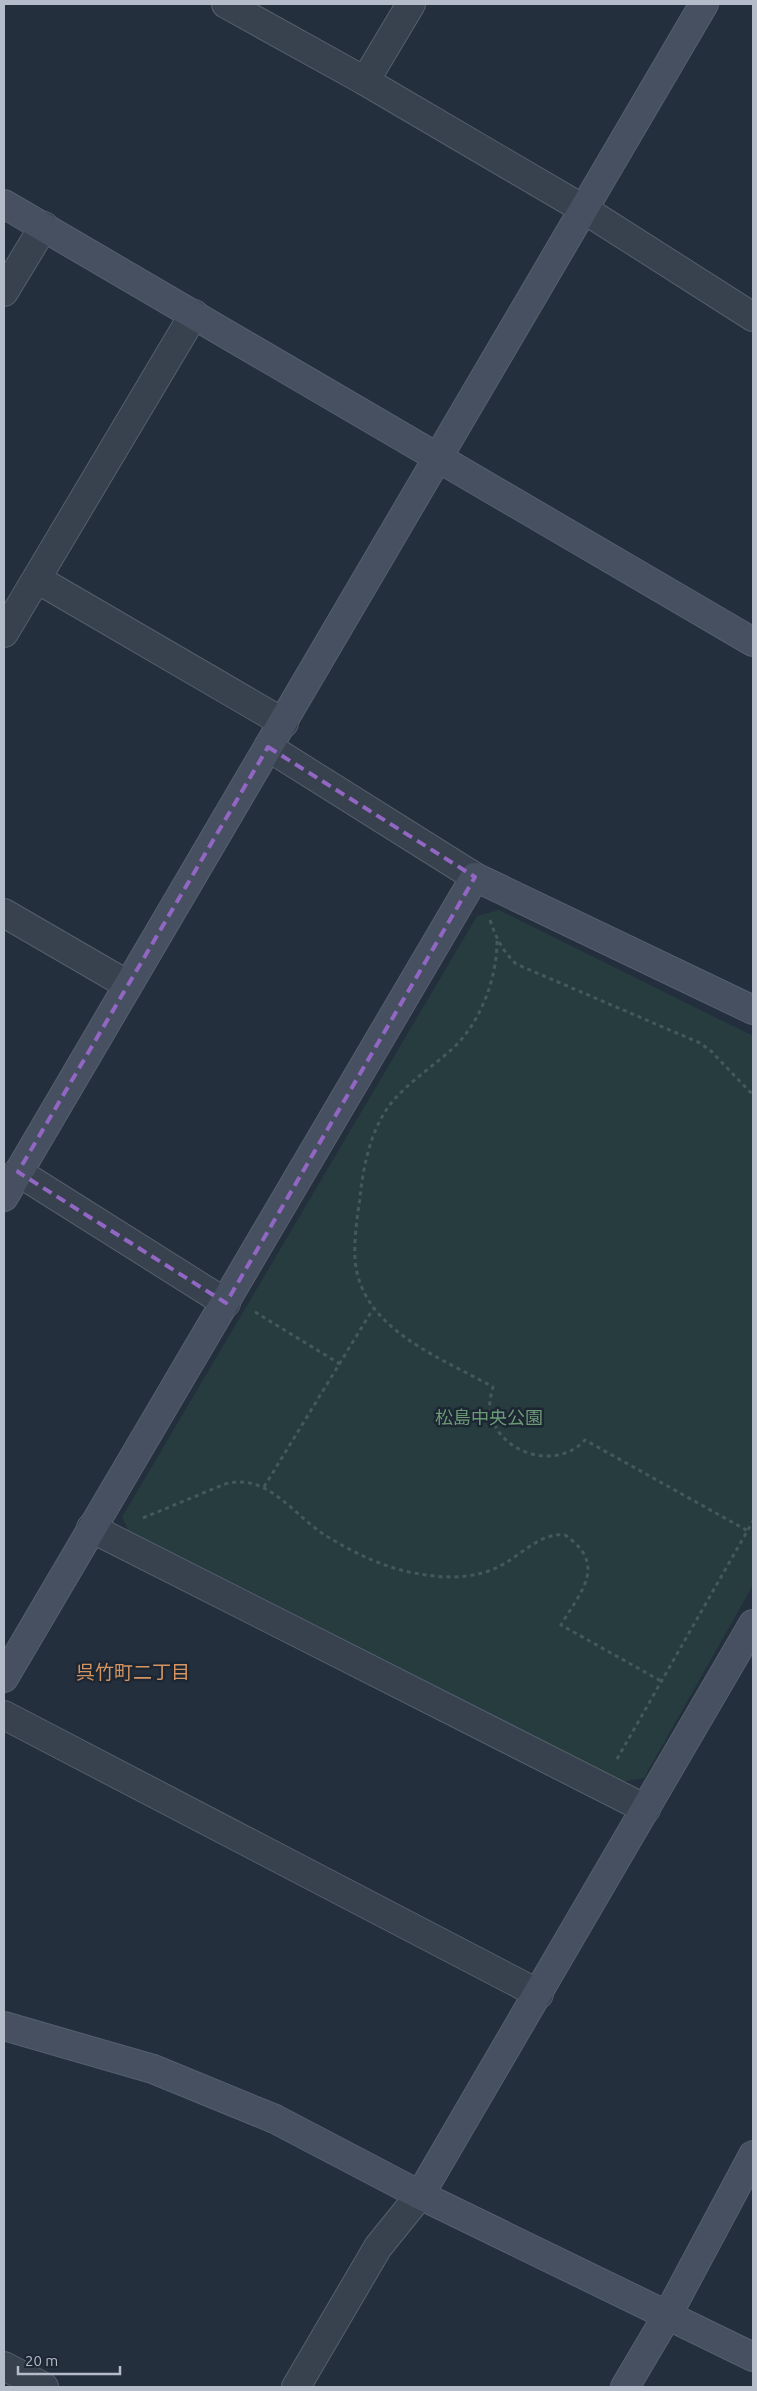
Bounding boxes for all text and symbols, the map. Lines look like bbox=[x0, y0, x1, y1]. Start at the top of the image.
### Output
park label: 松島中央公園 bbox=[435, 1407, 543, 1427]
district label: 呉竹町二丁目 bbox=[76, 1661, 190, 1683]
scale bar bbox=[18, 2344, 120, 2376]
text: 20 m bbox=[25, 2352, 58, 2369]

